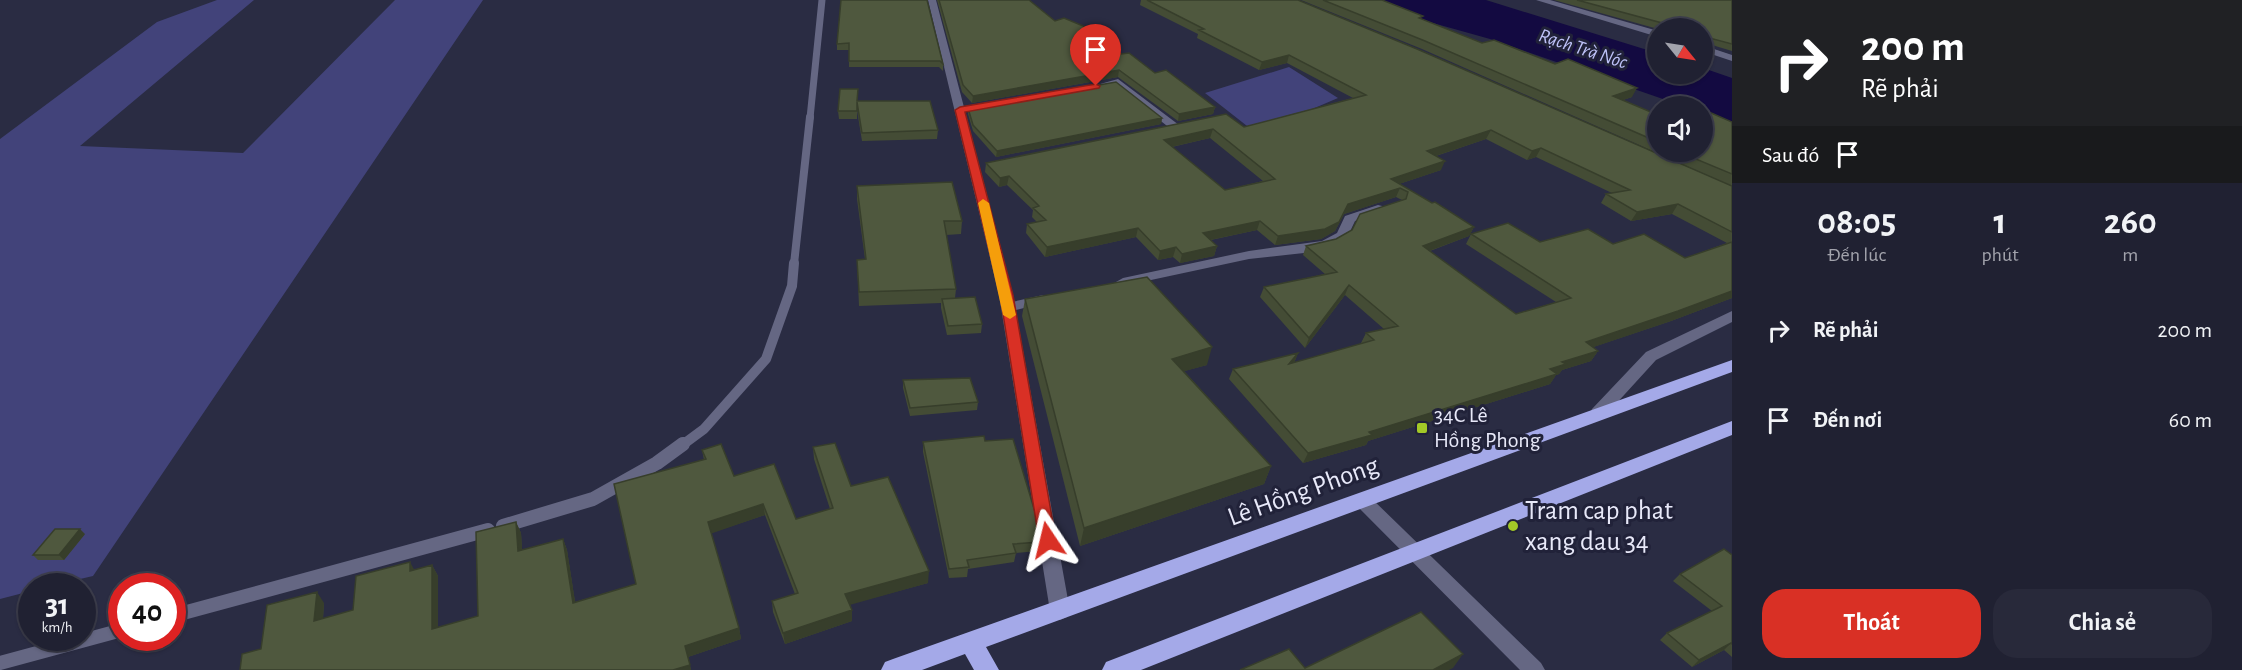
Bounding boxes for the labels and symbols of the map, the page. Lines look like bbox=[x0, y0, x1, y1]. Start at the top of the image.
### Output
north arrow bbox=[1647, 18, 1713, 84]
pin bbox=[1070, 24, 1121, 86]
water label: Rạch Trà Nóc bbox=[1536, 25, 1630, 73]
place label: 34C Lê Hồng Phong bbox=[1434, 404, 1541, 451]
marker: 34C Lê Hồng Phong bbox=[1415, 421, 1429, 435]
street label: Lê Hồng Phong bbox=[1224, 451, 1383, 531]
place label: Tram cap phat xang dau 34 bbox=[1525, 497, 1673, 555]
position arrow bbox=[1016, 508, 1080, 572]
marker: Tram cap phat xang dau 34 bbox=[1506, 519, 1520, 533]
speed limit sign: 40 bbox=[108, 573, 186, 651]

